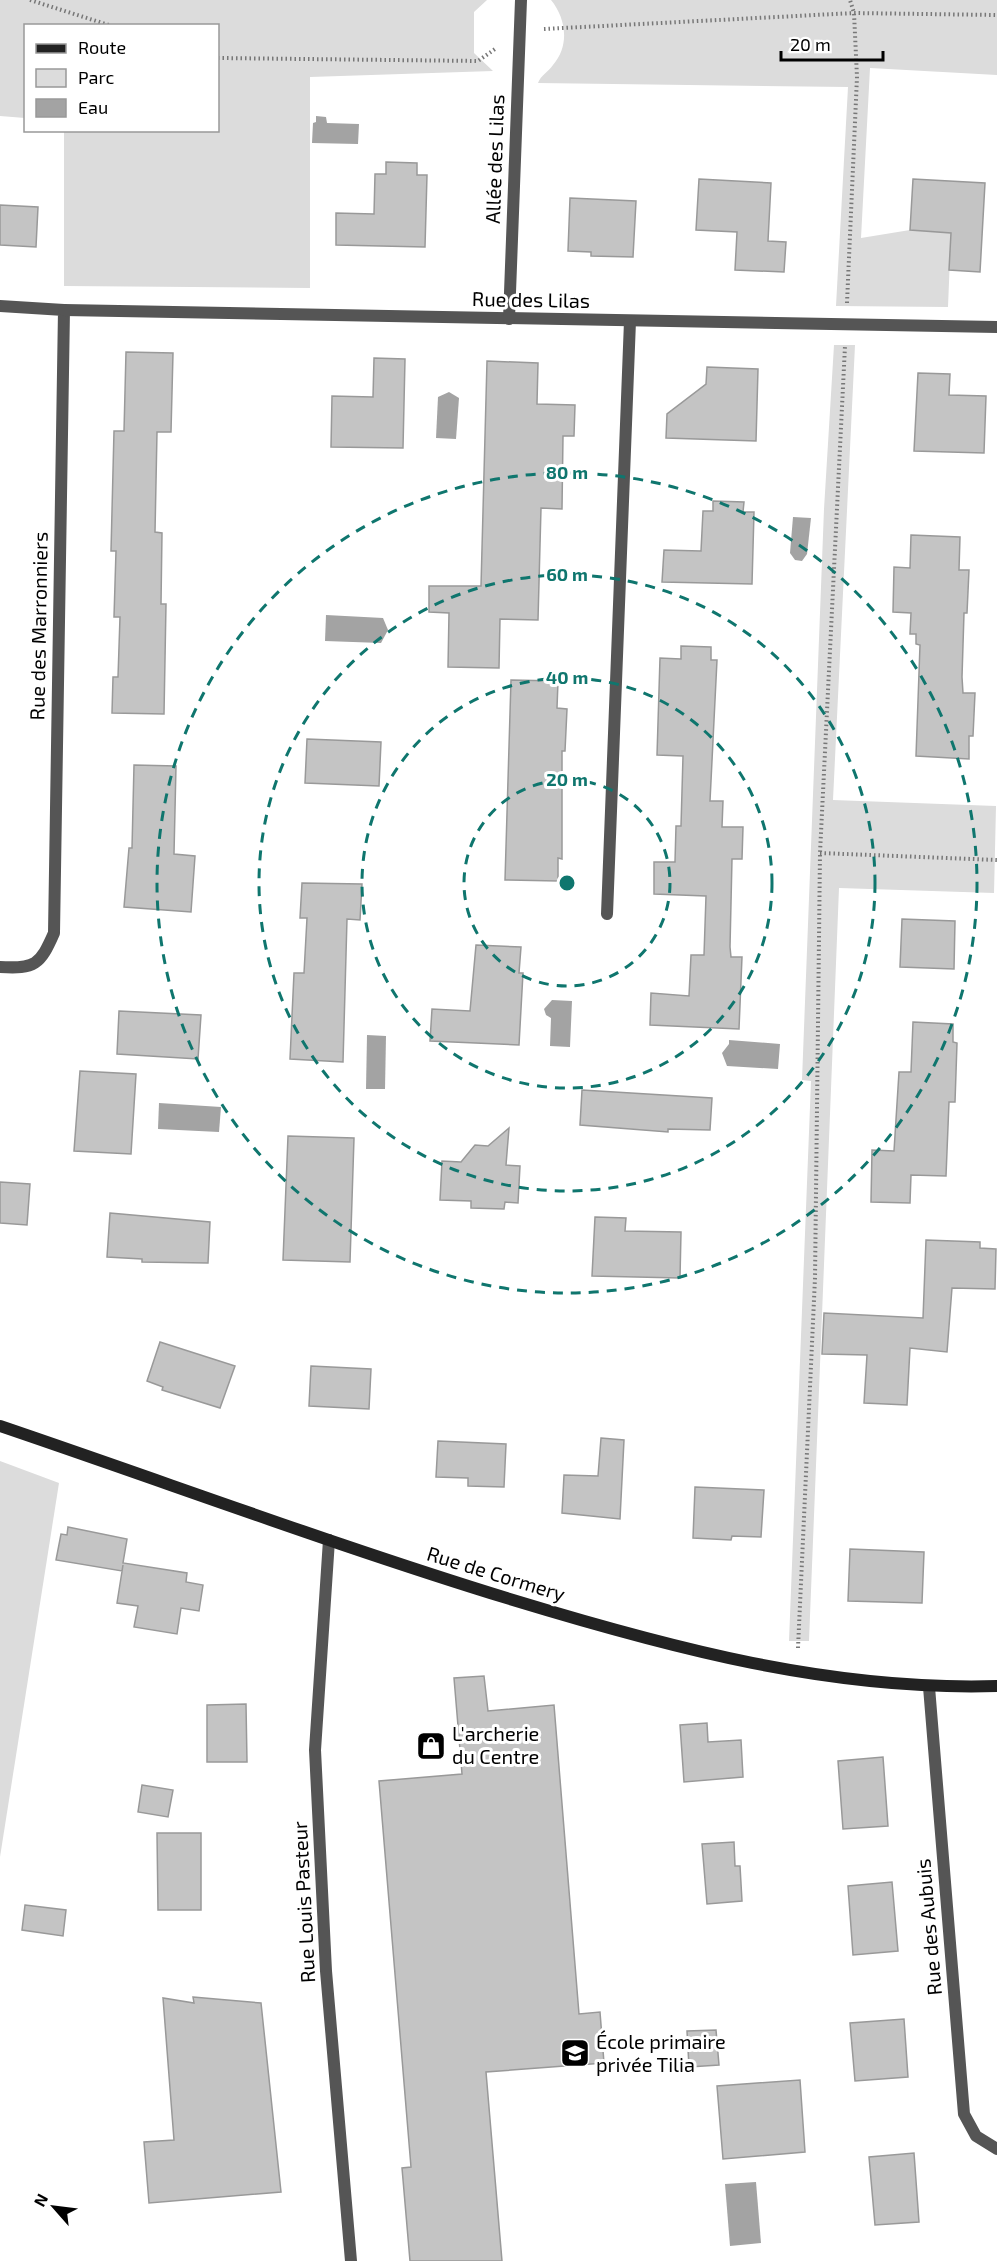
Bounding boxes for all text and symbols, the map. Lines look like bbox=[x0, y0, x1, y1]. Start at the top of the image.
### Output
legend bbox=[24, 24, 219, 132]
scale bar bbox=[781, 24, 883, 62]
text: 20 m bbox=[790, 33, 831, 55]
text: Route bbox=[78, 36, 126, 58]
text: Parc bbox=[78, 66, 114, 88]
street label: Allée des Lilas bbox=[480, 94, 508, 224]
text: Eau bbox=[78, 96, 108, 118]
street label: Rue des Lilas bbox=[472, 286, 590, 312]
text: 80 m bbox=[546, 461, 588, 483]
street label: Rue des Marronniers bbox=[24, 532, 52, 720]
text: 60 m bbox=[546, 563, 588, 585]
text: 40 m bbox=[546, 666, 588, 688]
text: 20 m bbox=[546, 768, 588, 790]
centre of rings bbox=[557, 873, 577, 893]
street label: Rue de Cormery bbox=[424, 1541, 569, 1606]
place label: L'archerie du Centre bbox=[452, 1721, 539, 1768]
shop icon: L'archerie du Centre bbox=[415, 1730, 447, 1762]
street label: Rue Louis Pasteur bbox=[287, 1820, 319, 1984]
street label: Rue des Aubuis bbox=[910, 1858, 946, 1996]
place label: École primaire privée Tilia bbox=[596, 2029, 726, 2076]
school or university icon: École primaire privée Tilia bbox=[559, 2037, 591, 2069]
north arrow bbox=[24, 2177, 84, 2237]
text: N bbox=[29, 2190, 51, 2209]

